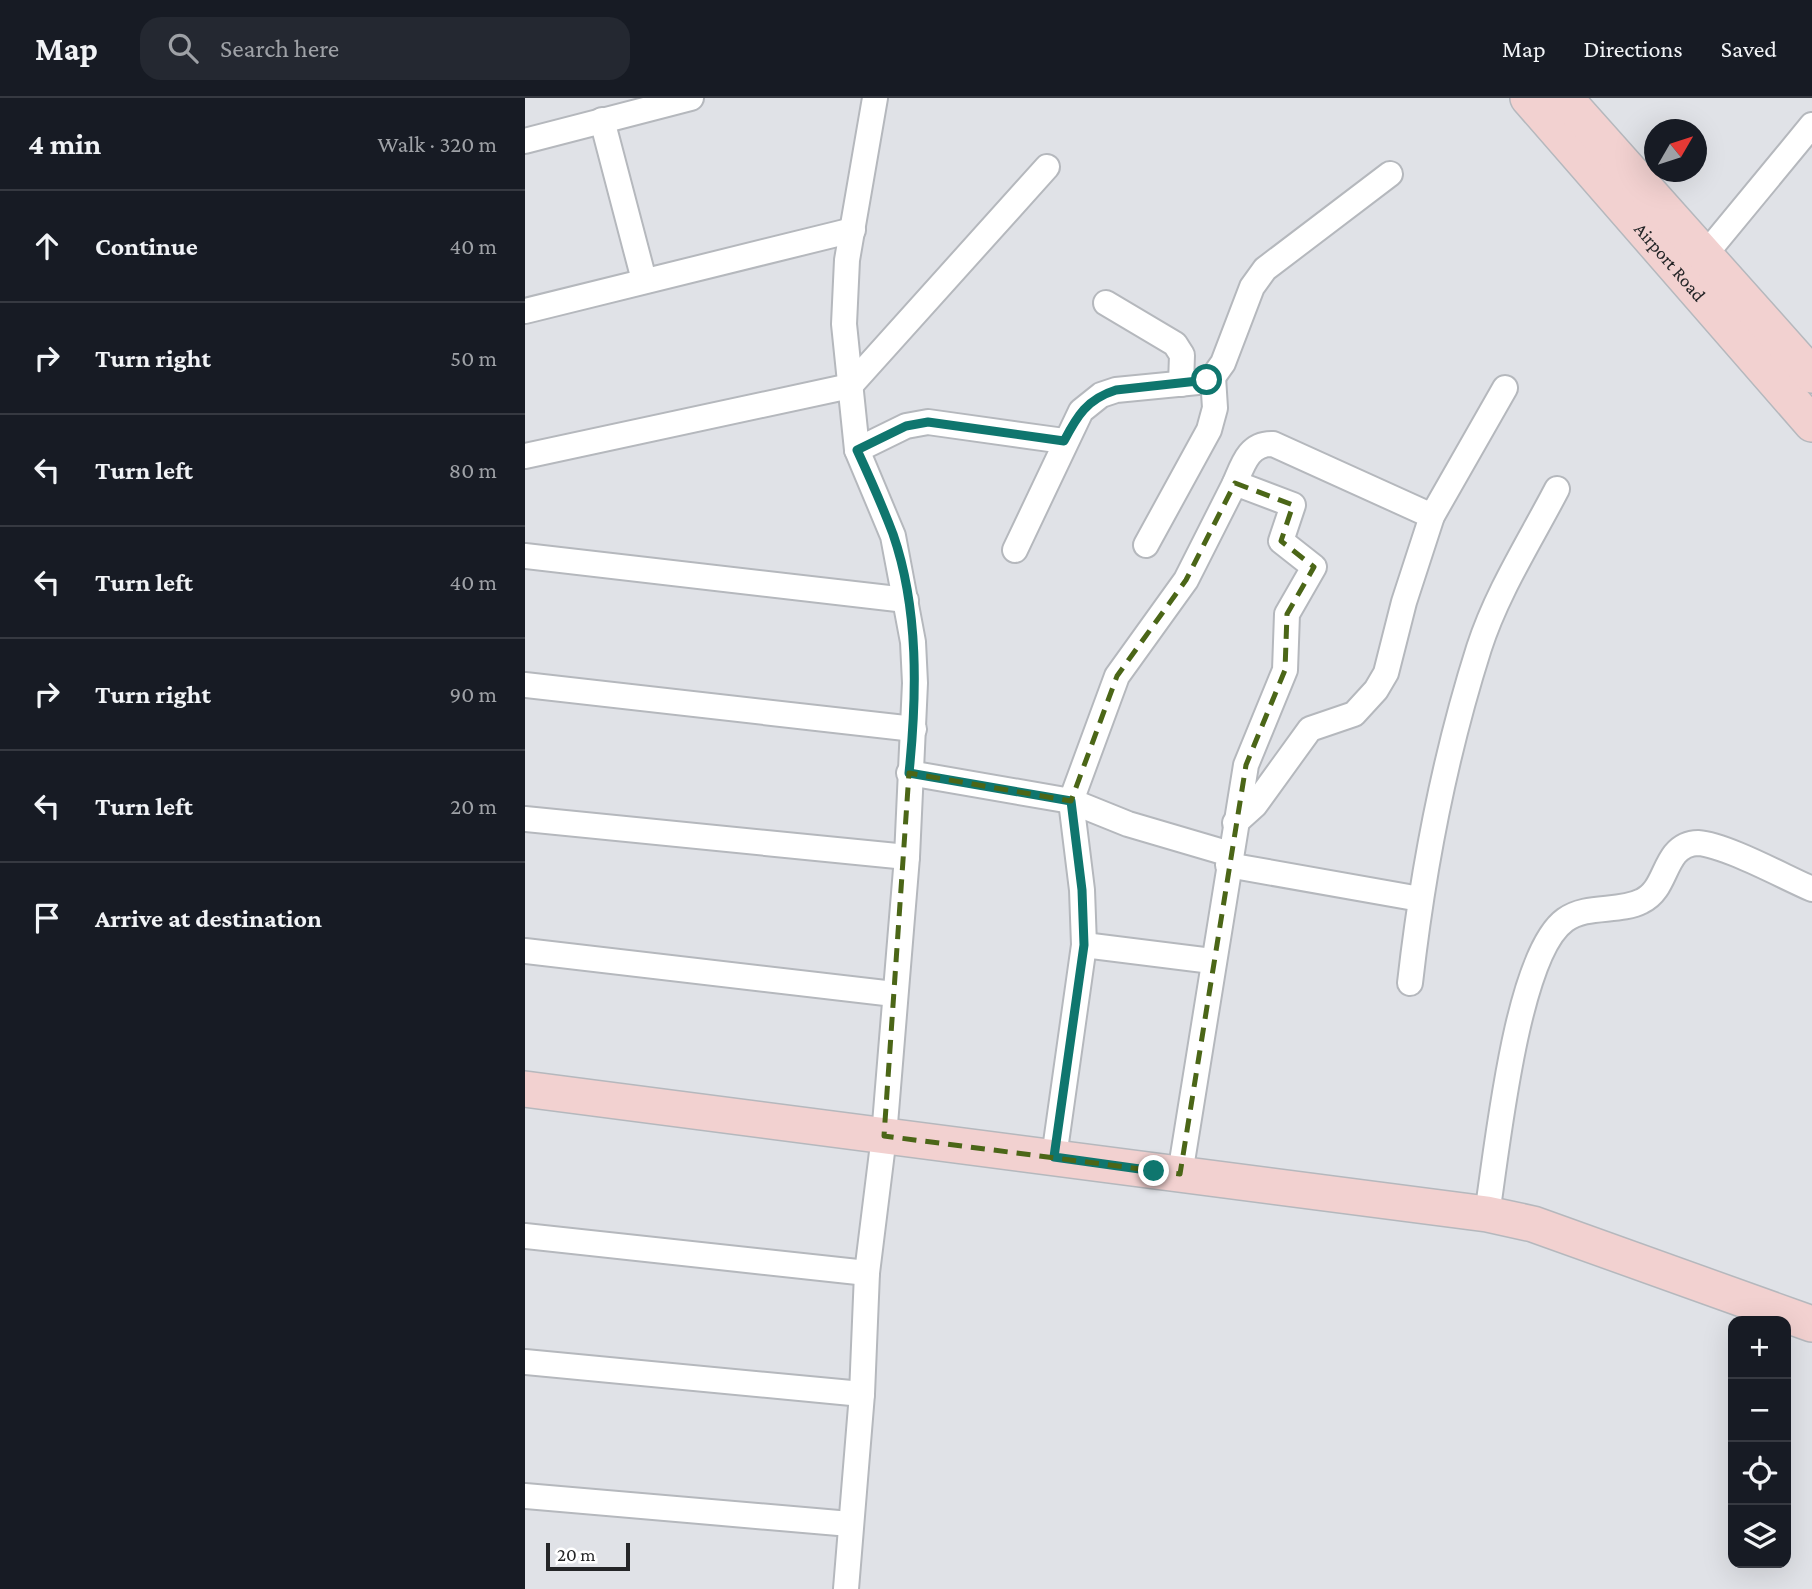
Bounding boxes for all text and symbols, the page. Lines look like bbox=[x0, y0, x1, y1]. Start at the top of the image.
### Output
search box bbox=[140, 17, 630, 80]
icon: search bbox=[164, 29, 202, 67]
text: Map bbox=[35, 30, 98, 67]
text: Search here bbox=[220, 34, 339, 63]
text: Map bbox=[1502, 35, 1546, 62]
text: Directions bbox=[1584, 35, 1683, 62]
text: Saved bbox=[1721, 35, 1777, 62]
north arrow bbox=[1644, 119, 1707, 182]
text: 4 min bbox=[28, 127, 101, 160]
text: Walk · 320 m bbox=[378, 131, 497, 157]
street label: Airport Road bbox=[1631, 218, 1710, 305]
icon: ahead bbox=[28, 227, 66, 265]
text: Continue bbox=[95, 232, 198, 261]
text: 40 m bbox=[449, 233, 497, 259]
icon: right bbox=[28, 339, 66, 377]
text: Turn right bbox=[95, 344, 211, 373]
text: 50 m bbox=[450, 345, 497, 371]
route start bbox=[1191, 364, 1222, 395]
icon: left bbox=[28, 451, 66, 489]
text: Turn left bbox=[95, 456, 193, 485]
text: 80 m bbox=[449, 457, 497, 483]
icon: left bbox=[28, 563, 66, 601]
text: Turn left bbox=[95, 568, 193, 597]
text: 40 m bbox=[449, 569, 497, 595]
icon: right bbox=[28, 675, 66, 713]
text: Turn right bbox=[95, 680, 211, 709]
text: 90 m bbox=[450, 681, 497, 707]
icon: left bbox=[28, 787, 66, 825]
text: Turn left bbox=[95, 792, 193, 821]
text: 20 m bbox=[450, 793, 497, 819]
icon: arrive bbox=[28, 899, 66, 937]
text: Arrive at destination bbox=[95, 904, 322, 933]
route end bbox=[1138, 1155, 1169, 1186]
map controls bbox=[1728, 1316, 1791, 1568]
button: + bbox=[1728, 1316, 1791, 1379]
button: − bbox=[1728, 1379, 1791, 1442]
button: locate bbox=[1728, 1442, 1791, 1505]
button: layers bbox=[1728, 1505, 1791, 1568]
scale bar bbox=[546, 1540, 630, 1572]
text: 20 m bbox=[557, 1544, 596, 1565]

